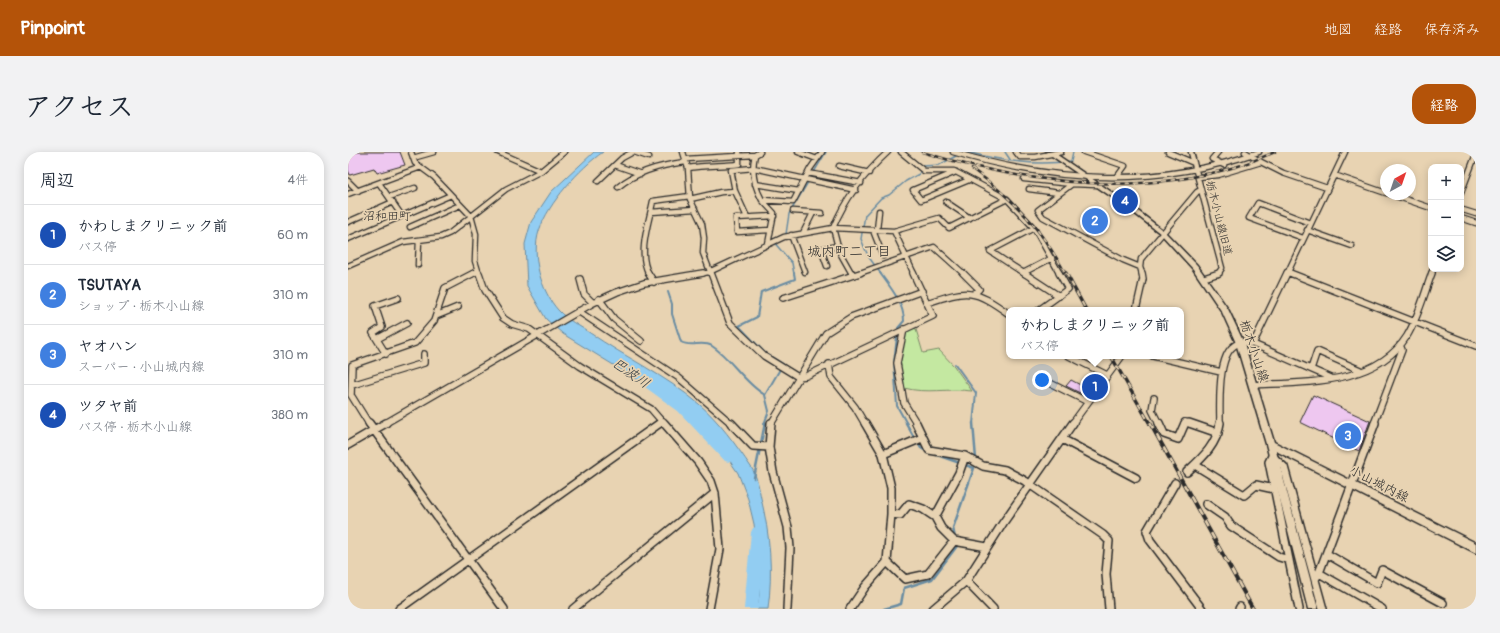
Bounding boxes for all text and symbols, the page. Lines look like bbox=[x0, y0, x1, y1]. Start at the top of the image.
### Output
text: Pinpoint bbox=[20, 16, 85, 40]
text: 地図 bbox=[1324, 21, 1352, 38]
text: 経路 bbox=[1374, 21, 1402, 38]
text: 保存済み bbox=[1424, 21, 1480, 38]
button: 経路 bbox=[1412, 84, 1476, 124]
text: アクセス bbox=[24, 90, 134, 125]
north arrow bbox=[1380, 164, 1416, 200]
map controls bbox=[1428, 164, 1464, 272]
button: + bbox=[1428, 164, 1464, 200]
text: 周辺 bbox=[40, 170, 74, 191]
text: 4件 bbox=[287, 172, 308, 188]
street label: 栃木小山線旧道 bbox=[1203, 179, 1235, 257]
pin: 4 bbox=[1112, 186, 1138, 216]
button: − bbox=[1428, 200, 1464, 236]
pin: 2 bbox=[1082, 206, 1108, 236]
district label: 沼和田町 bbox=[363, 209, 411, 224]
text: かわしまクリニック前 bbox=[78, 217, 228, 236]
text: 1 bbox=[50, 227, 56, 243]
text: 60 m bbox=[277, 227, 308, 243]
button: layers bbox=[1428, 236, 1464, 272]
text: バス停 bbox=[78, 239, 117, 255]
district label: 城内町二丁目 bbox=[807, 243, 891, 260]
text: TSUTAYA bbox=[78, 276, 141, 295]
text: 2 bbox=[49, 287, 57, 303]
text: 310 m bbox=[272, 287, 308, 303]
text: ショップ · 栃木小山線 bbox=[78, 298, 204, 314]
popup bbox=[1006, 307, 1184, 359]
text: かわしまクリニック前 bbox=[1020, 316, 1170, 335]
street label: 栃木小山線 bbox=[1236, 318, 1272, 385]
text: ヤオハン bbox=[78, 337, 138, 356]
text: バス停 bbox=[1020, 338, 1059, 354]
text: 3 bbox=[49, 347, 57, 363]
text: 310 m bbox=[272, 347, 308, 363]
water label: 巴波川 bbox=[609, 354, 653, 392]
text: スーパー · 小山城内線 bbox=[78, 359, 204, 375]
your location bbox=[1032, 370, 1052, 390]
pin: 1 bbox=[1082, 372, 1108, 402]
text: ツタヤ前 bbox=[78, 397, 138, 416]
text: 4 bbox=[49, 407, 57, 423]
text: 380 m bbox=[271, 407, 308, 423]
text: バス停 · 栃木小山線 bbox=[78, 419, 192, 435]
pin: 3 bbox=[1335, 421, 1361, 451]
street label: 小山城内線 bbox=[1346, 462, 1412, 506]

